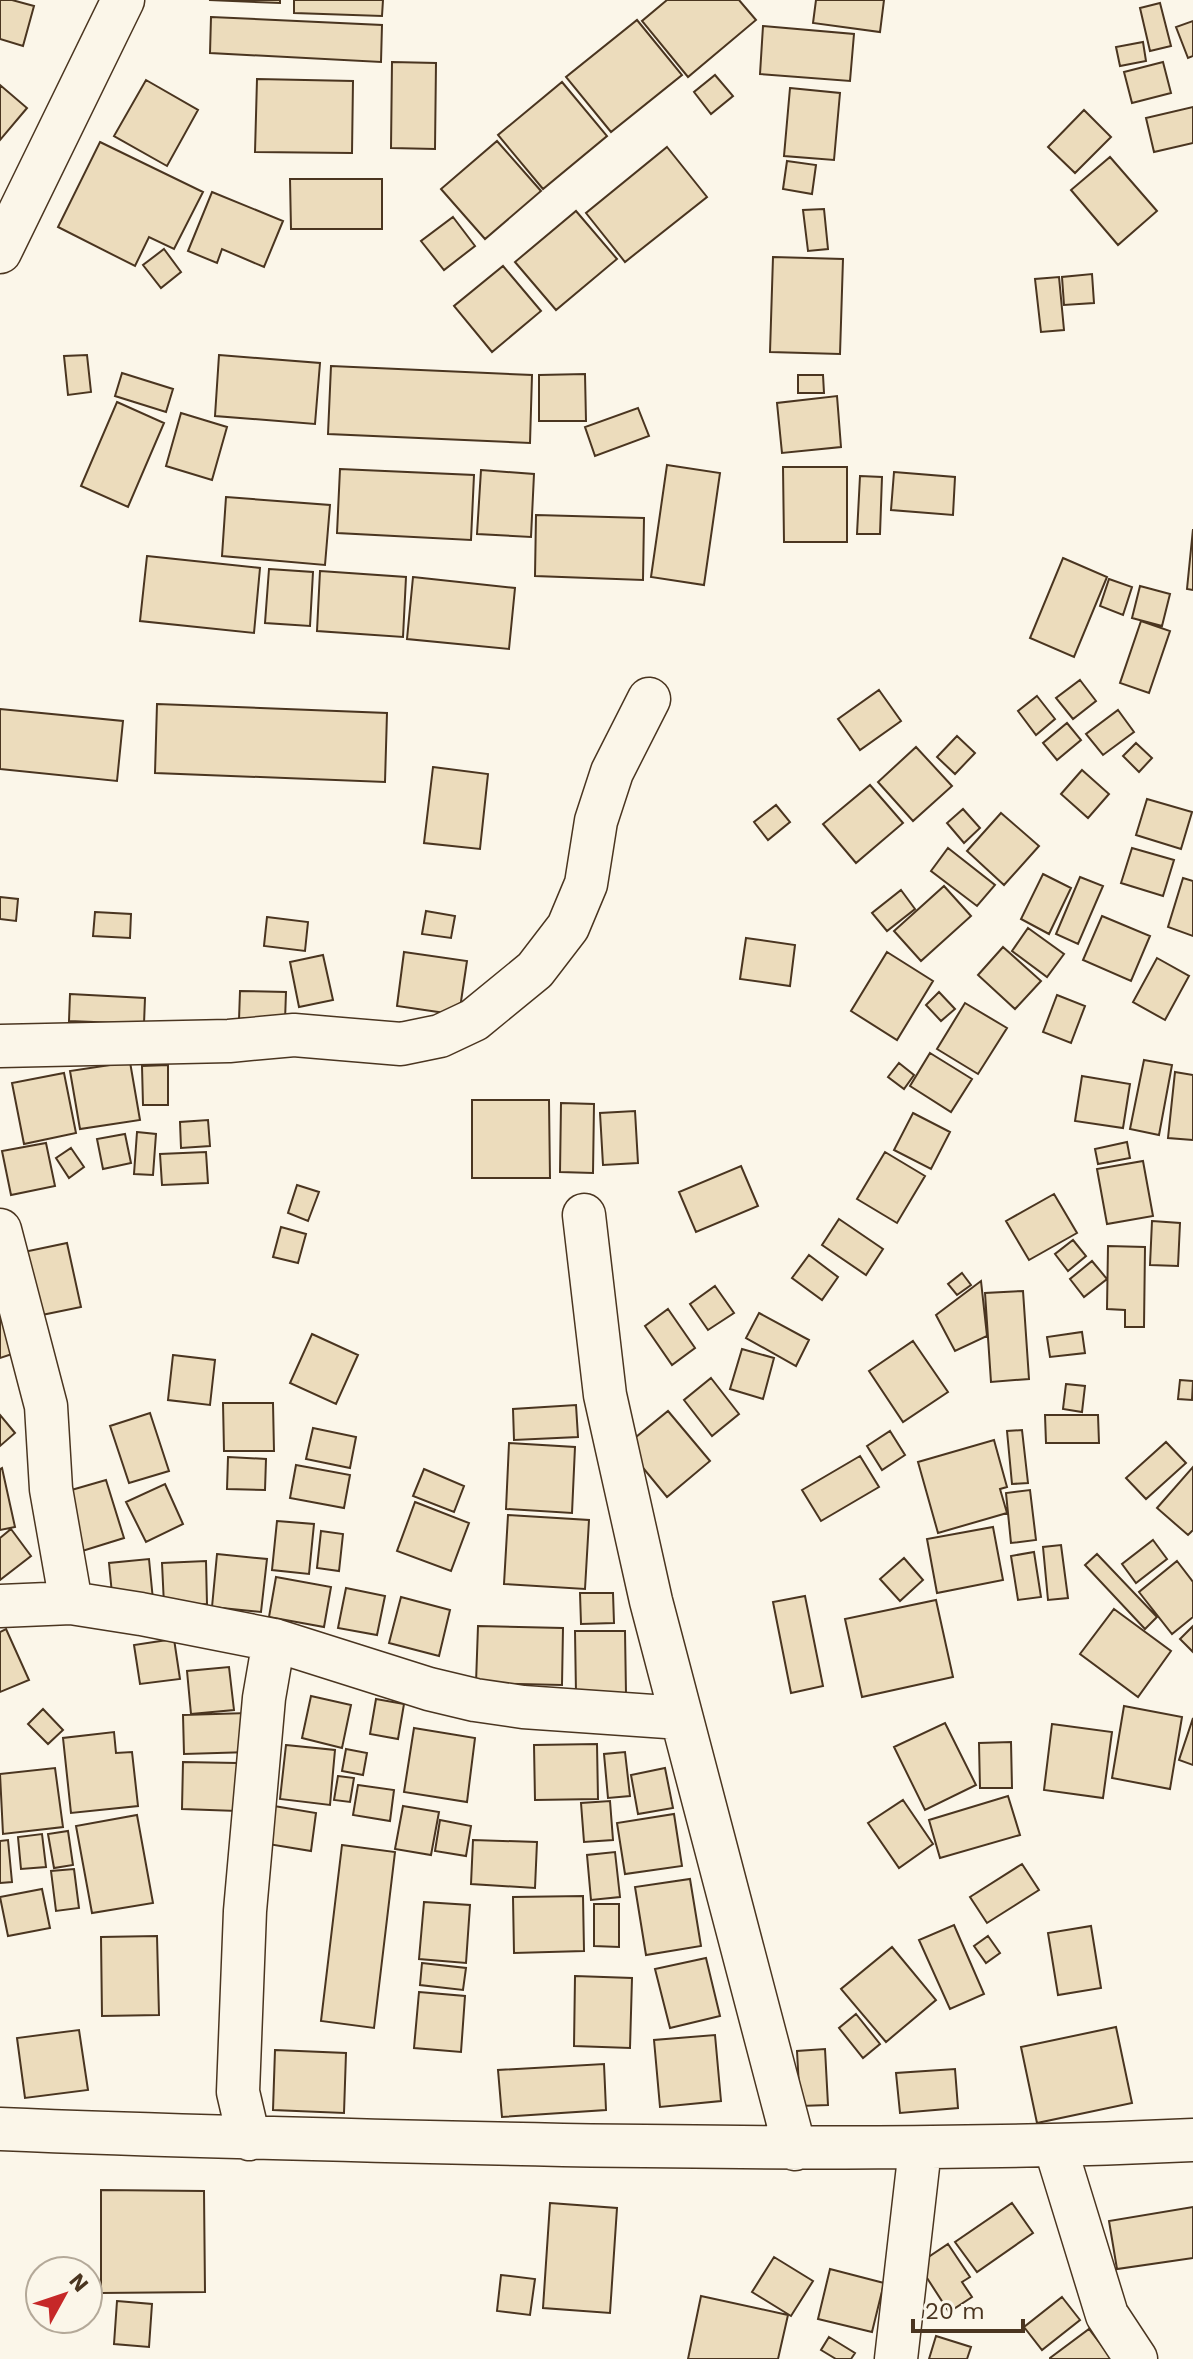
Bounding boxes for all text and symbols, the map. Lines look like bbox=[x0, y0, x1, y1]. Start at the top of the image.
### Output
north arrow bbox=[24, 2255, 104, 2335]
text: N bbox=[64, 2268, 94, 2297]
scale bar bbox=[913, 2283, 1023, 2333]
text: 20 m bbox=[925, 2297, 985, 2325]

